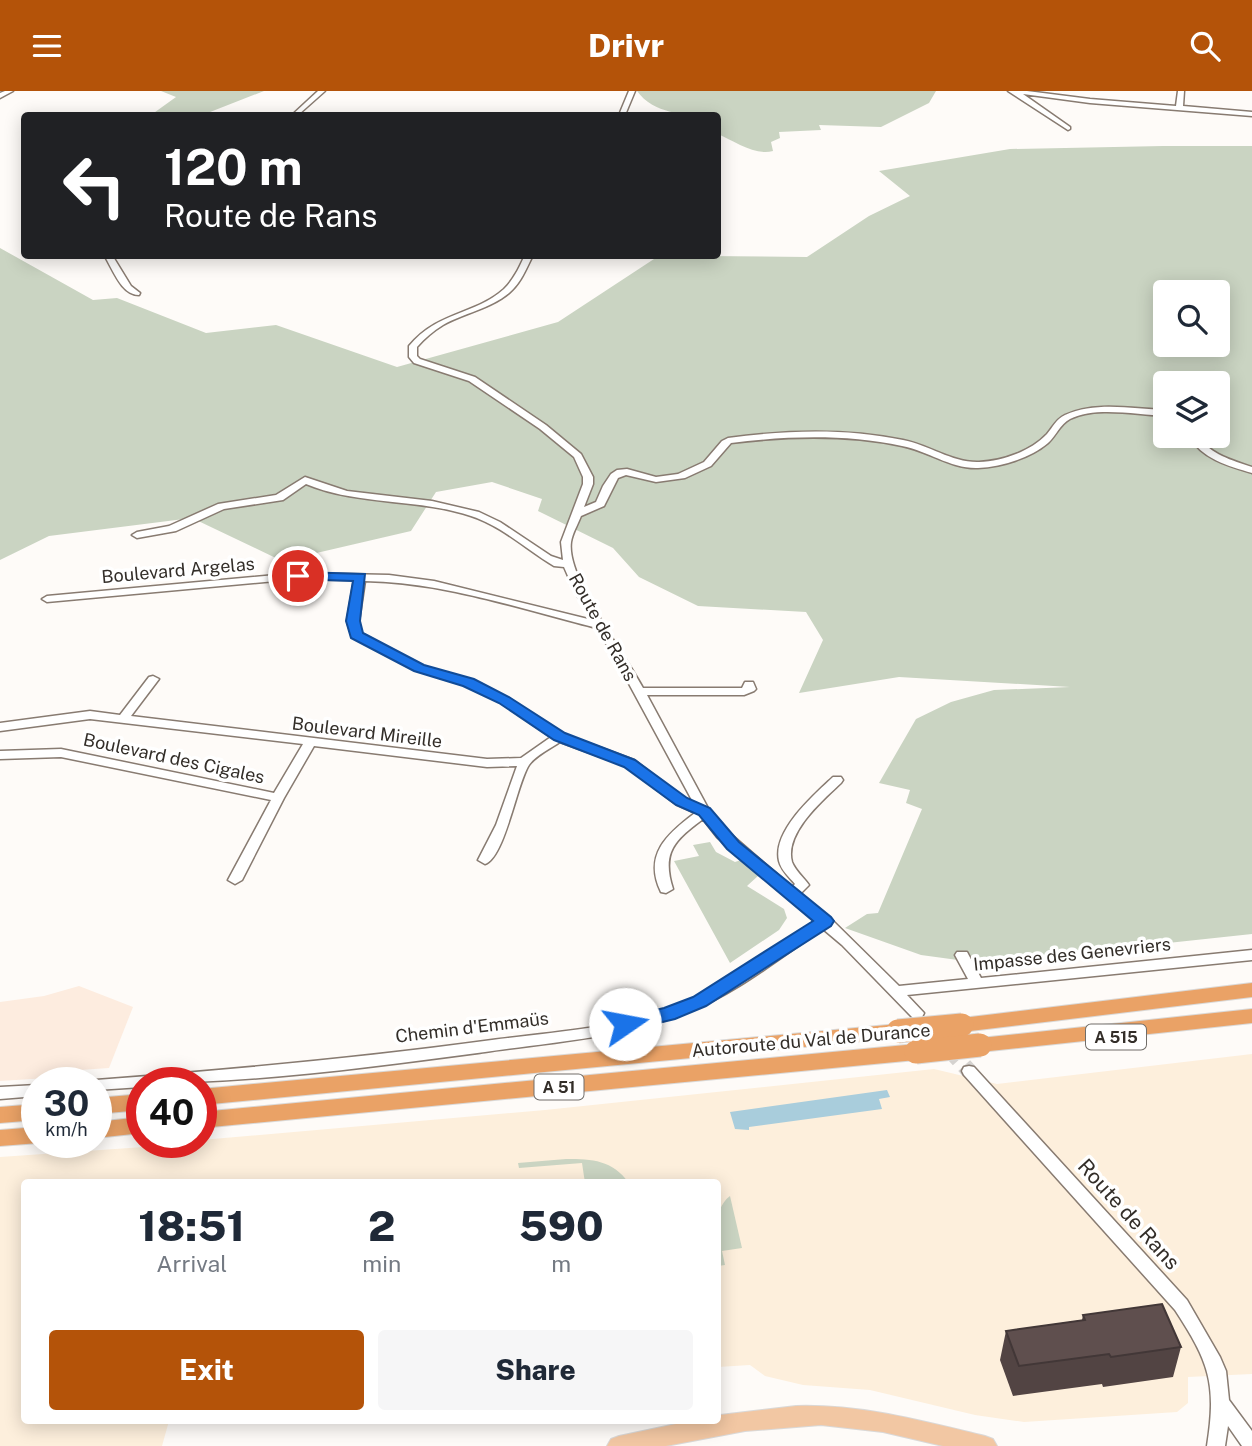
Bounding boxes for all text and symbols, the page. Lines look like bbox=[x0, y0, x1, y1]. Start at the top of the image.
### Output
icon: menu bbox=[28, 27, 66, 65]
text: Drivr bbox=[588, 27, 664, 64]
icon: search bbox=[1186, 27, 1224, 65]
text: 120 m bbox=[164, 138, 303, 196]
icon: left bbox=[49, 140, 140, 231]
text: Route de Rans bbox=[164, 197, 377, 234]
map controls bbox=[1153, 280, 1230, 448]
button: search bbox=[1153, 280, 1230, 357]
button: layers bbox=[1153, 371, 1230, 448]
pin bbox=[268, 546, 328, 606]
street label: Boulevard Argelas bbox=[101, 553, 255, 587]
icon: arrive bbox=[279, 557, 317, 595]
street label: Route de Rans bbox=[565, 569, 641, 685]
street label: Boulevard Mireille bbox=[291, 712, 443, 752]
street label: Boulevard des Cigales bbox=[81, 729, 267, 787]
street label: Impasse des Genevriers bbox=[972, 933, 1172, 975]
position arrow bbox=[588, 987, 662, 1061]
street label: Chemin d'Emmaüs bbox=[394, 1007, 550, 1047]
street label: Autoroute du Val de Durance bbox=[691, 1019, 931, 1061]
road number: A 515 bbox=[1086, 1025, 1146, 1049]
speed limit sign: 40 bbox=[126, 1067, 217, 1158]
road number: A 51 bbox=[534, 1075, 584, 1099]
text: 30 bbox=[44, 1083, 89, 1124]
text: km/h bbox=[45, 1119, 88, 1140]
street label: Route de Rans bbox=[1073, 1154, 1185, 1274]
text: 18:51 bbox=[138, 1201, 245, 1250]
text: 2 bbox=[368, 1201, 396, 1250]
text: 590 bbox=[519, 1201, 604, 1250]
text: Arrival bbox=[156, 1250, 227, 1277]
text: min bbox=[362, 1250, 401, 1277]
text: m bbox=[551, 1250, 571, 1277]
button: Exit bbox=[49, 1330, 364, 1410]
button: Share bbox=[378, 1330, 693, 1410]

